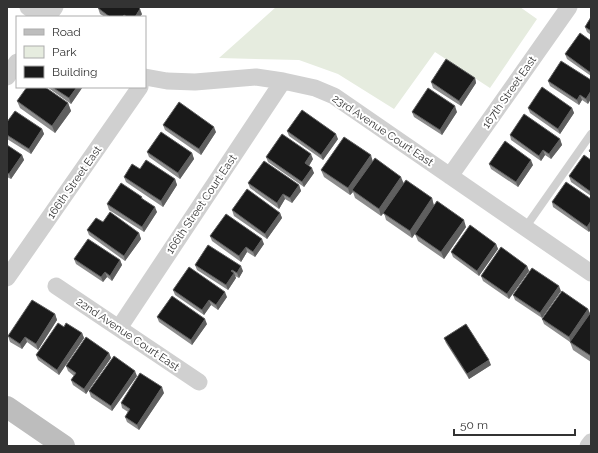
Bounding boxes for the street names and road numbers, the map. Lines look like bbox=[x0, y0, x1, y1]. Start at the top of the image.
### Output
street label: 167th Street East bbox=[480, 53, 539, 131]
street label: 23rd Avenue Court East bbox=[330, 92, 436, 169]
street label: 166th Street East bbox=[44, 143, 105, 221]
street label: 166th Street Court East bbox=[163, 152, 240, 256]
street label: 22nd Avenue Court East bbox=[74, 295, 182, 374]

